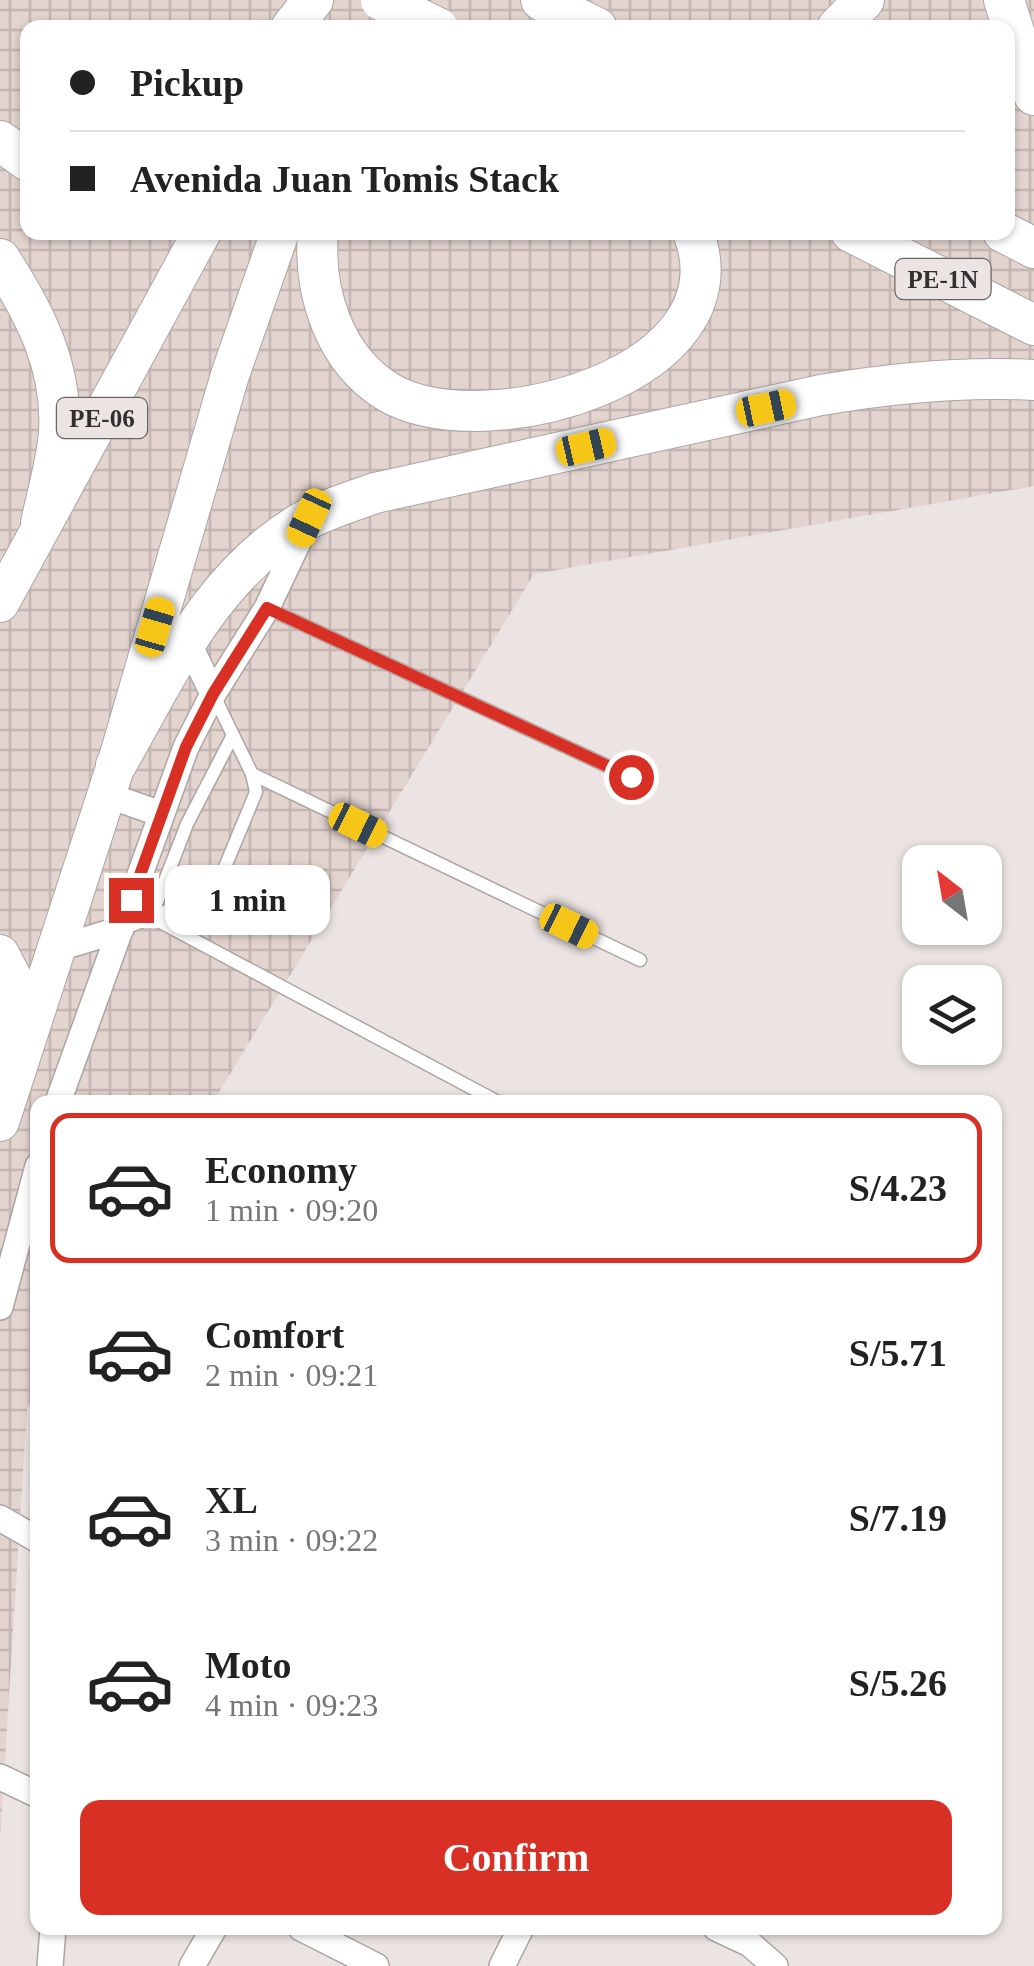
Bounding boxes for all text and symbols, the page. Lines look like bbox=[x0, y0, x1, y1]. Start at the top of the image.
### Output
text: Pickup bbox=[130, 62, 244, 104]
text: Avenida Juan Tomis Stack bbox=[130, 158, 559, 200]
road number: PE-1N bbox=[896, 259, 990, 299]
car bbox=[734, 387, 798, 429]
road number: PE-06 bbox=[57, 398, 147, 438]
car bbox=[553, 426, 619, 468]
car bbox=[283, 484, 335, 552]
car bbox=[132, 594, 178, 660]
route start bbox=[609, 755, 654, 800]
car bbox=[324, 798, 392, 852]
north arrow bbox=[902, 845, 1002, 945]
map controls bbox=[902, 845, 1002, 1065]
callout: 1 min bbox=[166, 865, 331, 935]
route end bbox=[109, 878, 154, 923]
text: 1 min bbox=[209, 882, 286, 918]
car bbox=[535, 899, 603, 953]
button: layers bbox=[902, 965, 1002, 1065]
icon: car bbox=[85, 1143, 175, 1233]
text: Economy bbox=[205, 1149, 357, 1191]
text: S/4.23 bbox=[849, 1167, 947, 1209]
text: 1 min · 09:20 bbox=[205, 1192, 378, 1228]
icon: car bbox=[85, 1308, 175, 1398]
text: Comfort bbox=[205, 1314, 344, 1356]
text: S/5.71 bbox=[849, 1332, 947, 1374]
text: 2 min · 09:21 bbox=[205, 1357, 378, 1393]
icon: car bbox=[85, 1473, 175, 1563]
text: XL bbox=[205, 1479, 258, 1521]
text: S/7.19 bbox=[849, 1497, 947, 1539]
text: 3 min · 09:22 bbox=[205, 1522, 378, 1558]
icon: car bbox=[85, 1638, 175, 1728]
text: Moto bbox=[205, 1644, 292, 1686]
text: S/5.26 bbox=[849, 1662, 947, 1704]
text: 4 min · 09:23 bbox=[205, 1687, 378, 1723]
button: Confirm bbox=[80, 1800, 952, 1915]

